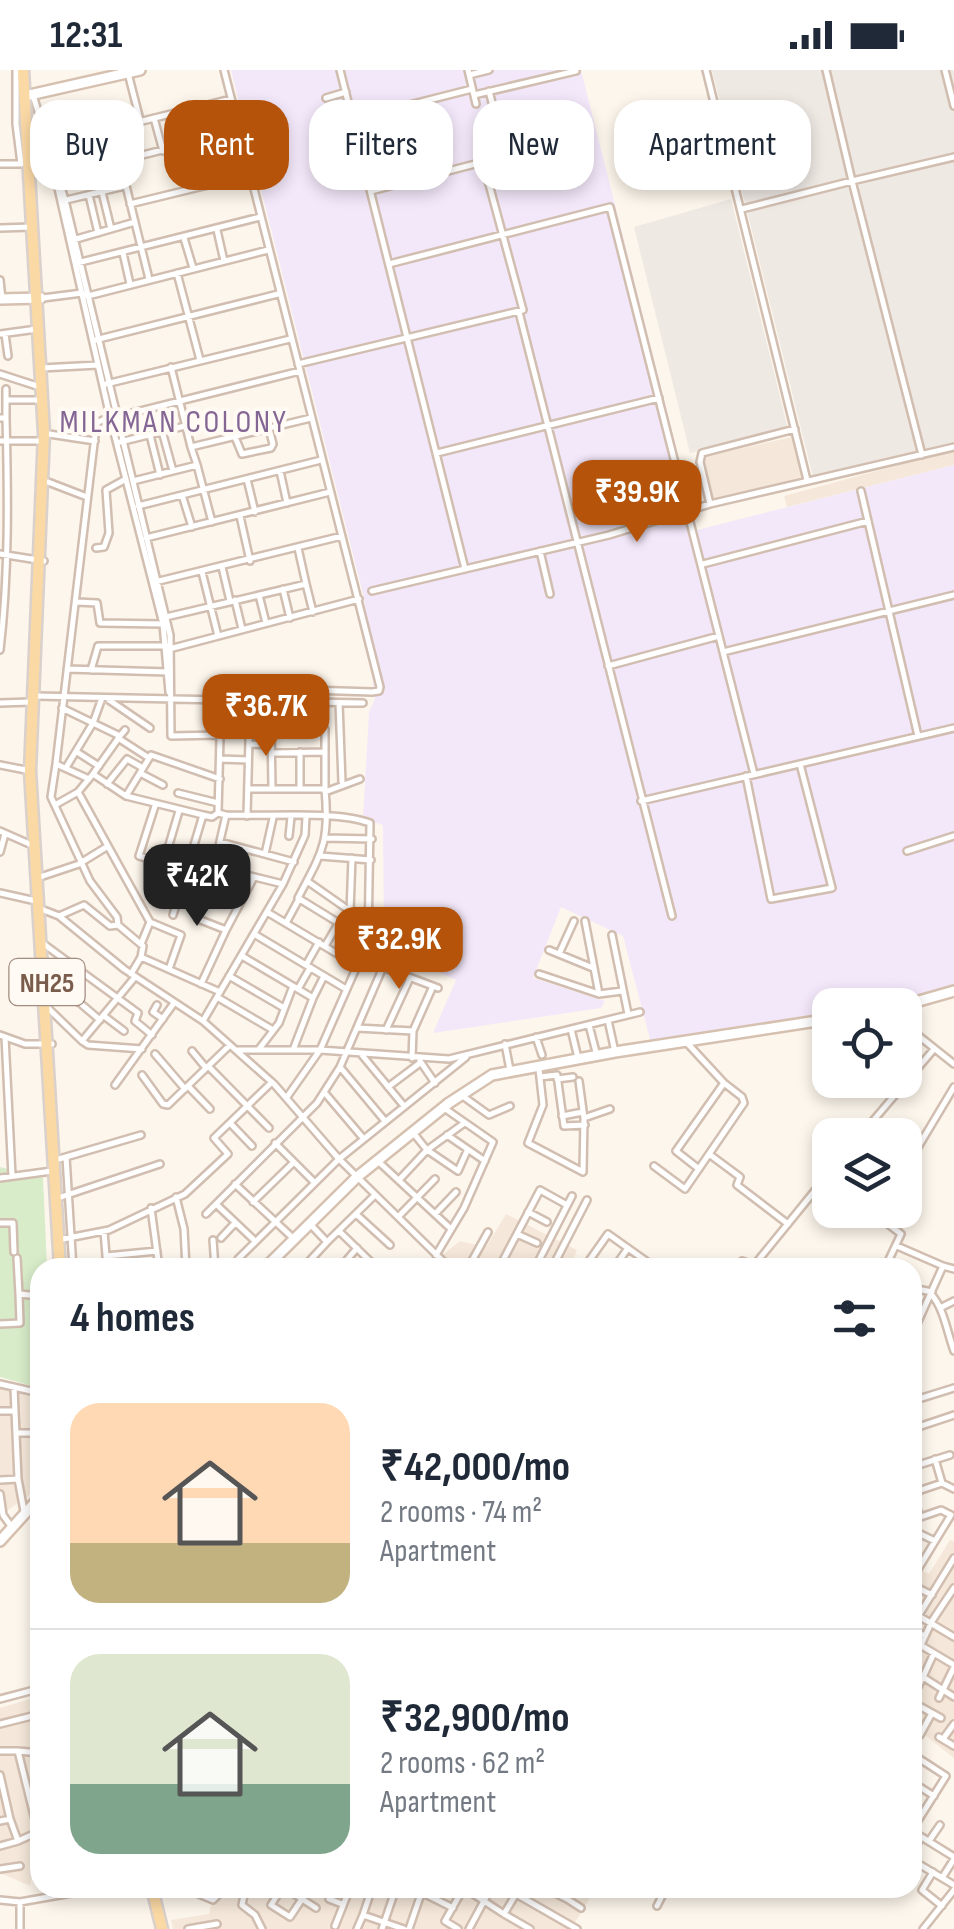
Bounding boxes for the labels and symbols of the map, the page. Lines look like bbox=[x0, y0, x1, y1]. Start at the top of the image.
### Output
district label: MILKMAN COLONY bbox=[60, 403, 288, 442]
pin: ₹39.9K bbox=[556, 460, 718, 545]
pin: ₹36.7K bbox=[185, 674, 347, 759]
pin: ₹42K bbox=[138, 844, 256, 929]
pin: ₹32.9K bbox=[318, 907, 480, 992]
road number: NH25 bbox=[10, 959, 84, 1005]

